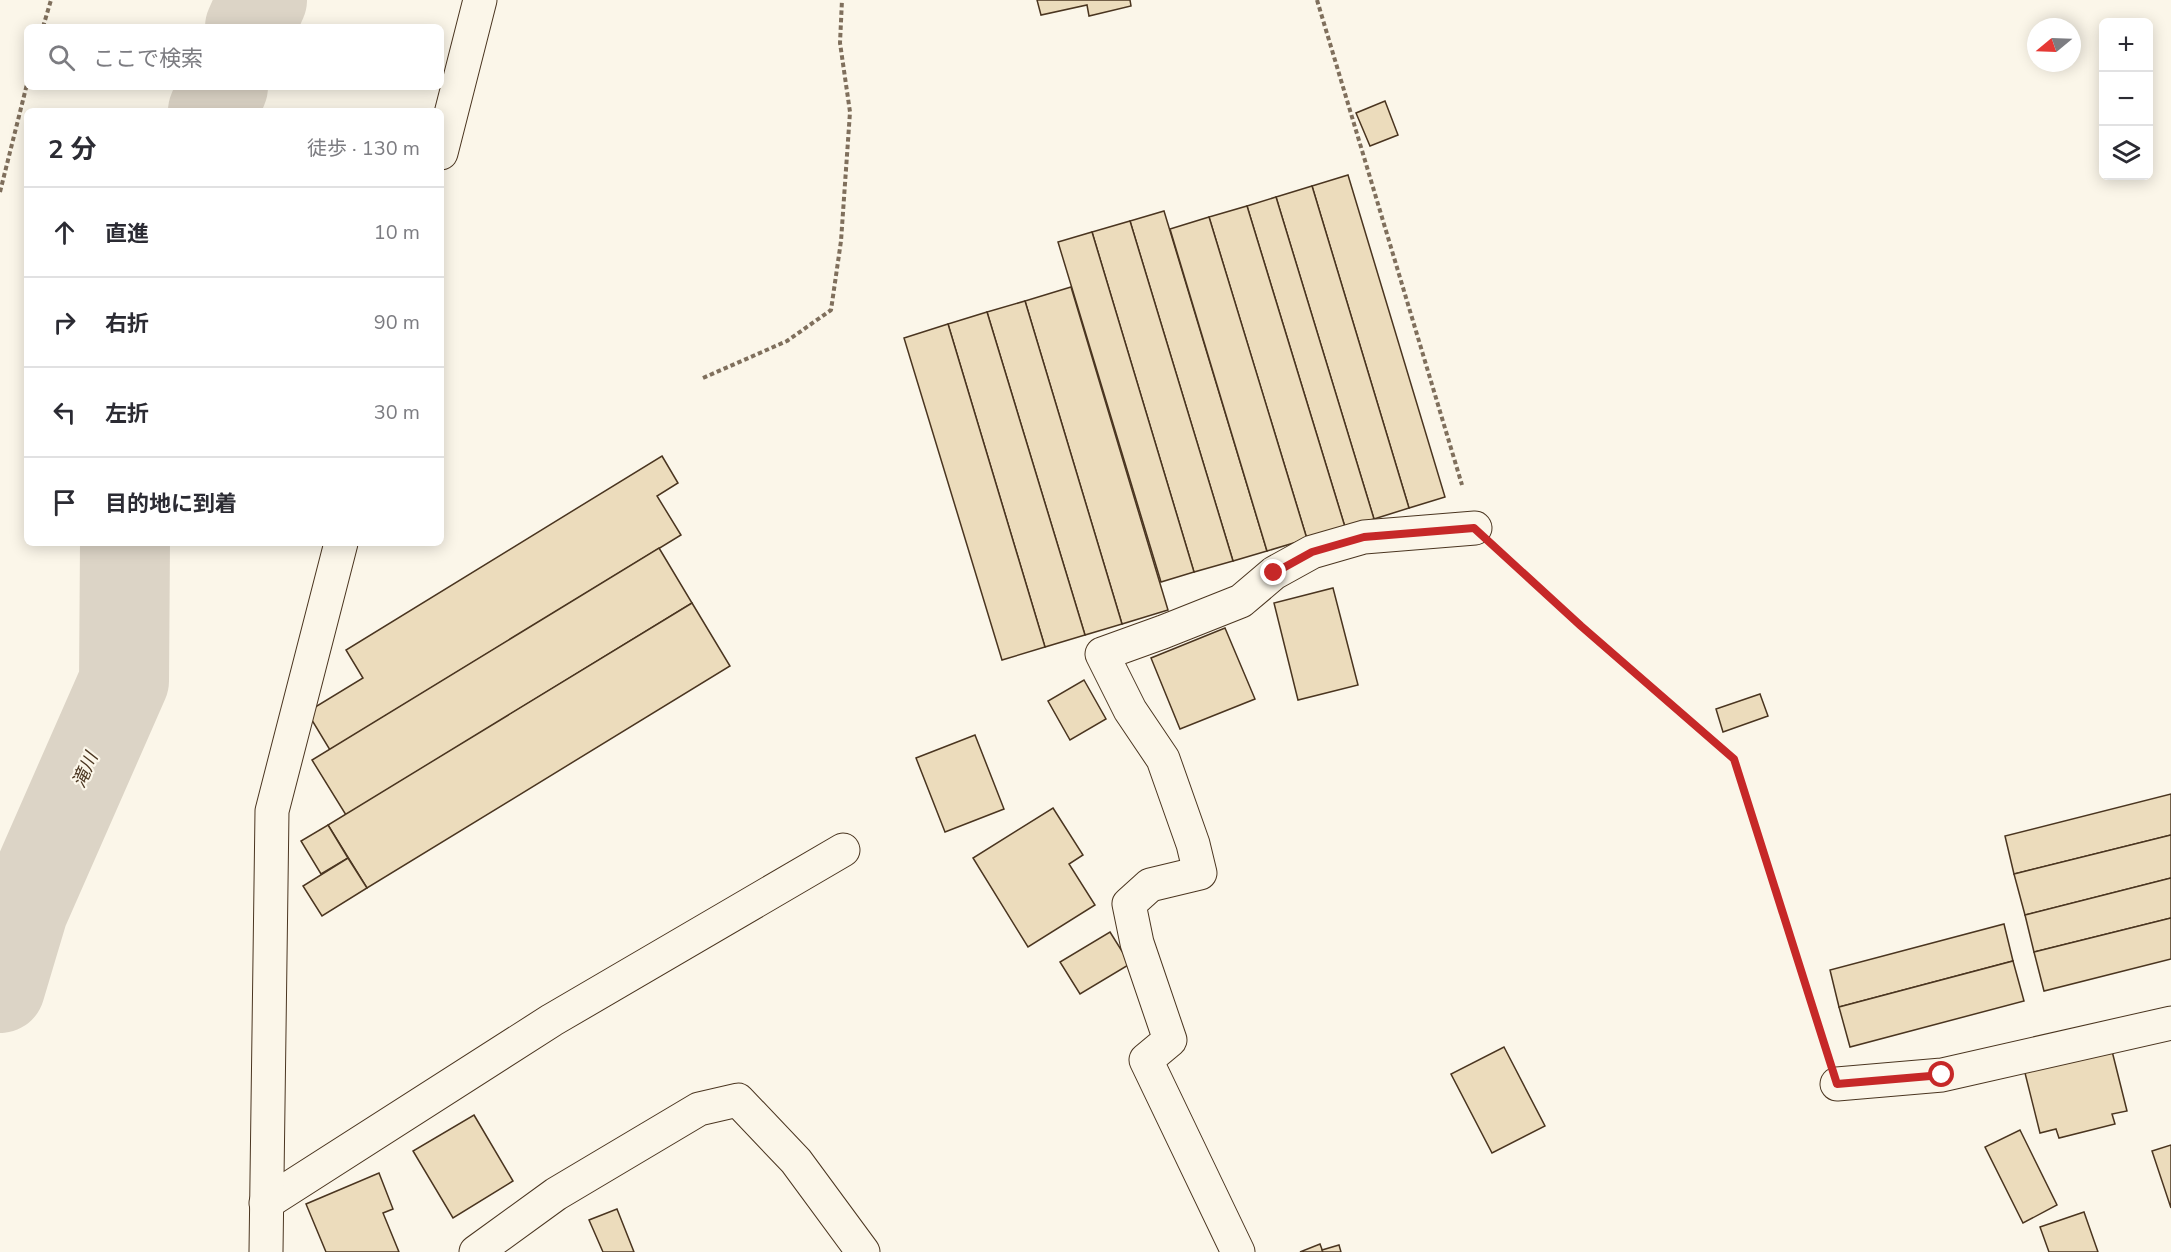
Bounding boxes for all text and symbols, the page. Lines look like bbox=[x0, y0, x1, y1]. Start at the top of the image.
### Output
north arrow bbox=[2027, 18, 2081, 72]
map controls bbox=[2099, 18, 2153, 180]
button: + bbox=[2099, 18, 2153, 72]
search box bbox=[24, 24, 444, 90]
icon: search bbox=[45, 41, 78, 74]
text: ここで検索 bbox=[93, 44, 203, 74]
button: − bbox=[2099, 72, 2153, 126]
button: layers bbox=[2099, 126, 2153, 180]
text: 2 分 bbox=[48, 132, 97, 167]
text: 徒歩 · 130 m bbox=[307, 135, 420, 162]
icon: ahead bbox=[48, 216, 81, 249]
text: 直進 bbox=[105, 219, 149, 249]
text: 10 m bbox=[374, 219, 420, 246]
icon: right bbox=[48, 306, 81, 339]
text: 右折 bbox=[105, 309, 149, 339]
text: 90 m bbox=[374, 309, 420, 336]
icon: left bbox=[48, 396, 81, 429]
text: 左折 bbox=[105, 399, 149, 429]
text: 30 m bbox=[374, 399, 420, 426]
icon: arrive bbox=[48, 486, 81, 519]
text: 目的地に到着 bbox=[105, 489, 237, 519]
route end bbox=[1260, 559, 1286, 585]
water label: 滝川 bbox=[67, 747, 104, 791]
route start bbox=[1928, 1061, 1954, 1087]

